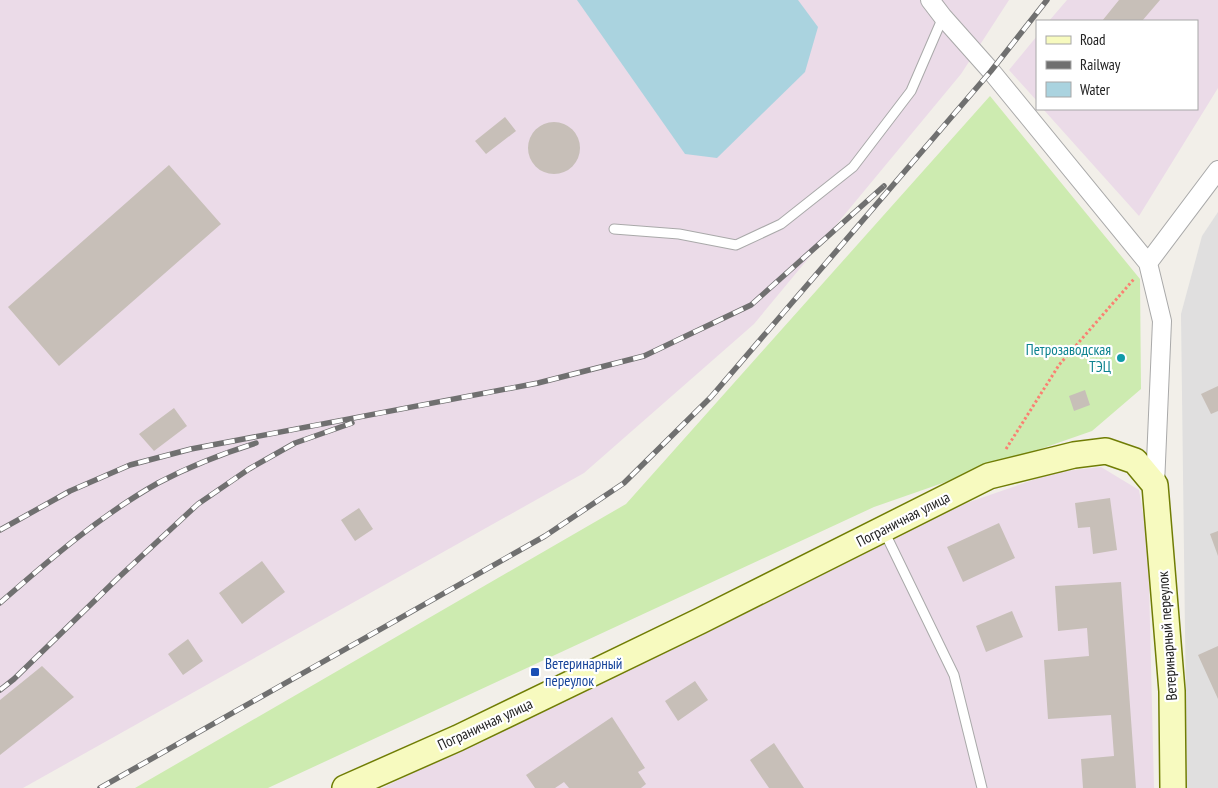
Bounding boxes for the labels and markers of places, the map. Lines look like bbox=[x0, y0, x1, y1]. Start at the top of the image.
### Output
place label: Петрозаводская ТЭЦ bbox=[1026, 340, 1111, 376]
marker: Петрозаводская ТЭЦ bbox=[1115, 352, 1127, 364]
place label: Ветеринарный переулок bbox=[545, 654, 622, 690]
marker: Ветеринарный переулок bbox=[529, 666, 541, 678]

